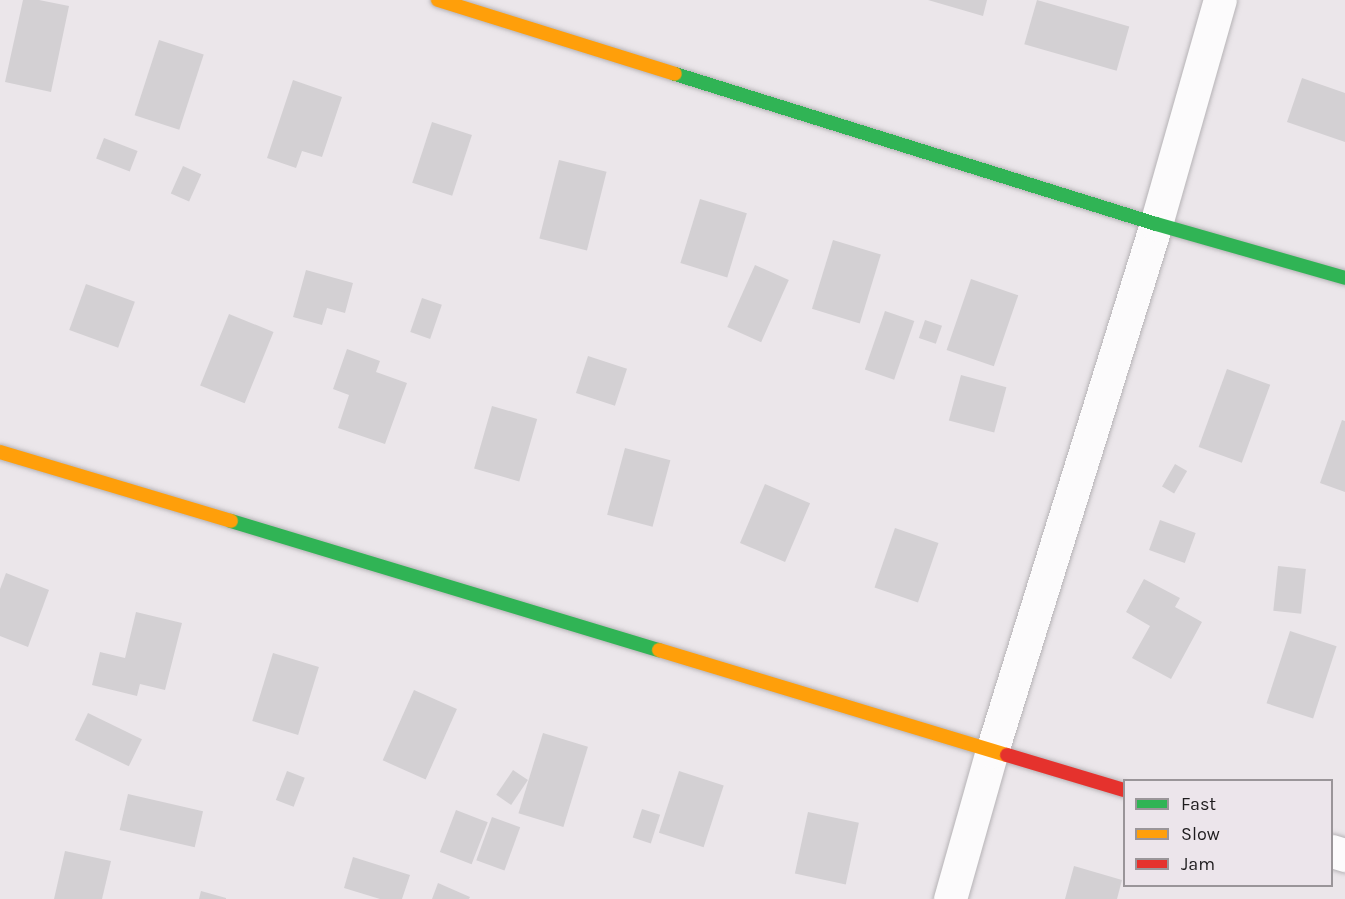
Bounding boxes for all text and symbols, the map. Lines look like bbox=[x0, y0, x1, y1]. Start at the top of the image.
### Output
legend bbox=[1123, 779, 1333, 887]
text: Fast bbox=[1181, 793, 1216, 815]
text: Slow bbox=[1181, 823, 1220, 845]
text: Jam bbox=[1181, 853, 1215, 875]

